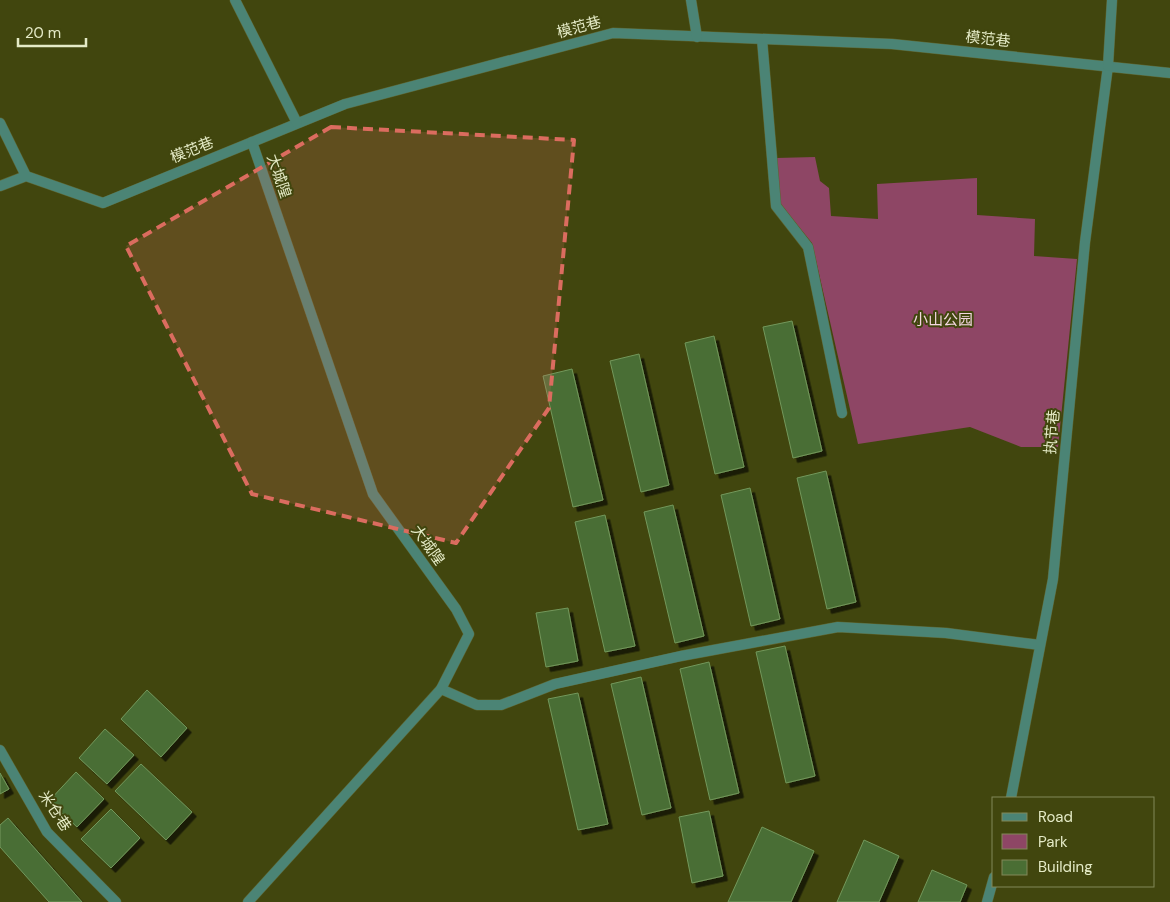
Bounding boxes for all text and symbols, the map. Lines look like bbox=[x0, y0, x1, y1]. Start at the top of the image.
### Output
street label: 模范巷 bbox=[555, 12, 603, 42]
scale bar bbox=[18, 15, 85, 47]
text: 20 m bbox=[25, 23, 61, 43]
street label: 模范巷 bbox=[965, 27, 1011, 51]
street label: 模范巷 bbox=[167, 132, 217, 168]
street label: 大城隍 bbox=[262, 151, 296, 201]
park label: 小山公园 bbox=[913, 310, 973, 330]
street label: 执节巷 bbox=[1040, 409, 1064, 455]
street label: 大城隍 bbox=[407, 521, 449, 569]
street label: 米仓巷 bbox=[34, 787, 76, 835]
legend bbox=[992, 797, 1155, 887]
text: Road bbox=[1038, 807, 1073, 827]
text: Park bbox=[1038, 832, 1068, 852]
text: Building bbox=[1038, 857, 1093, 877]

